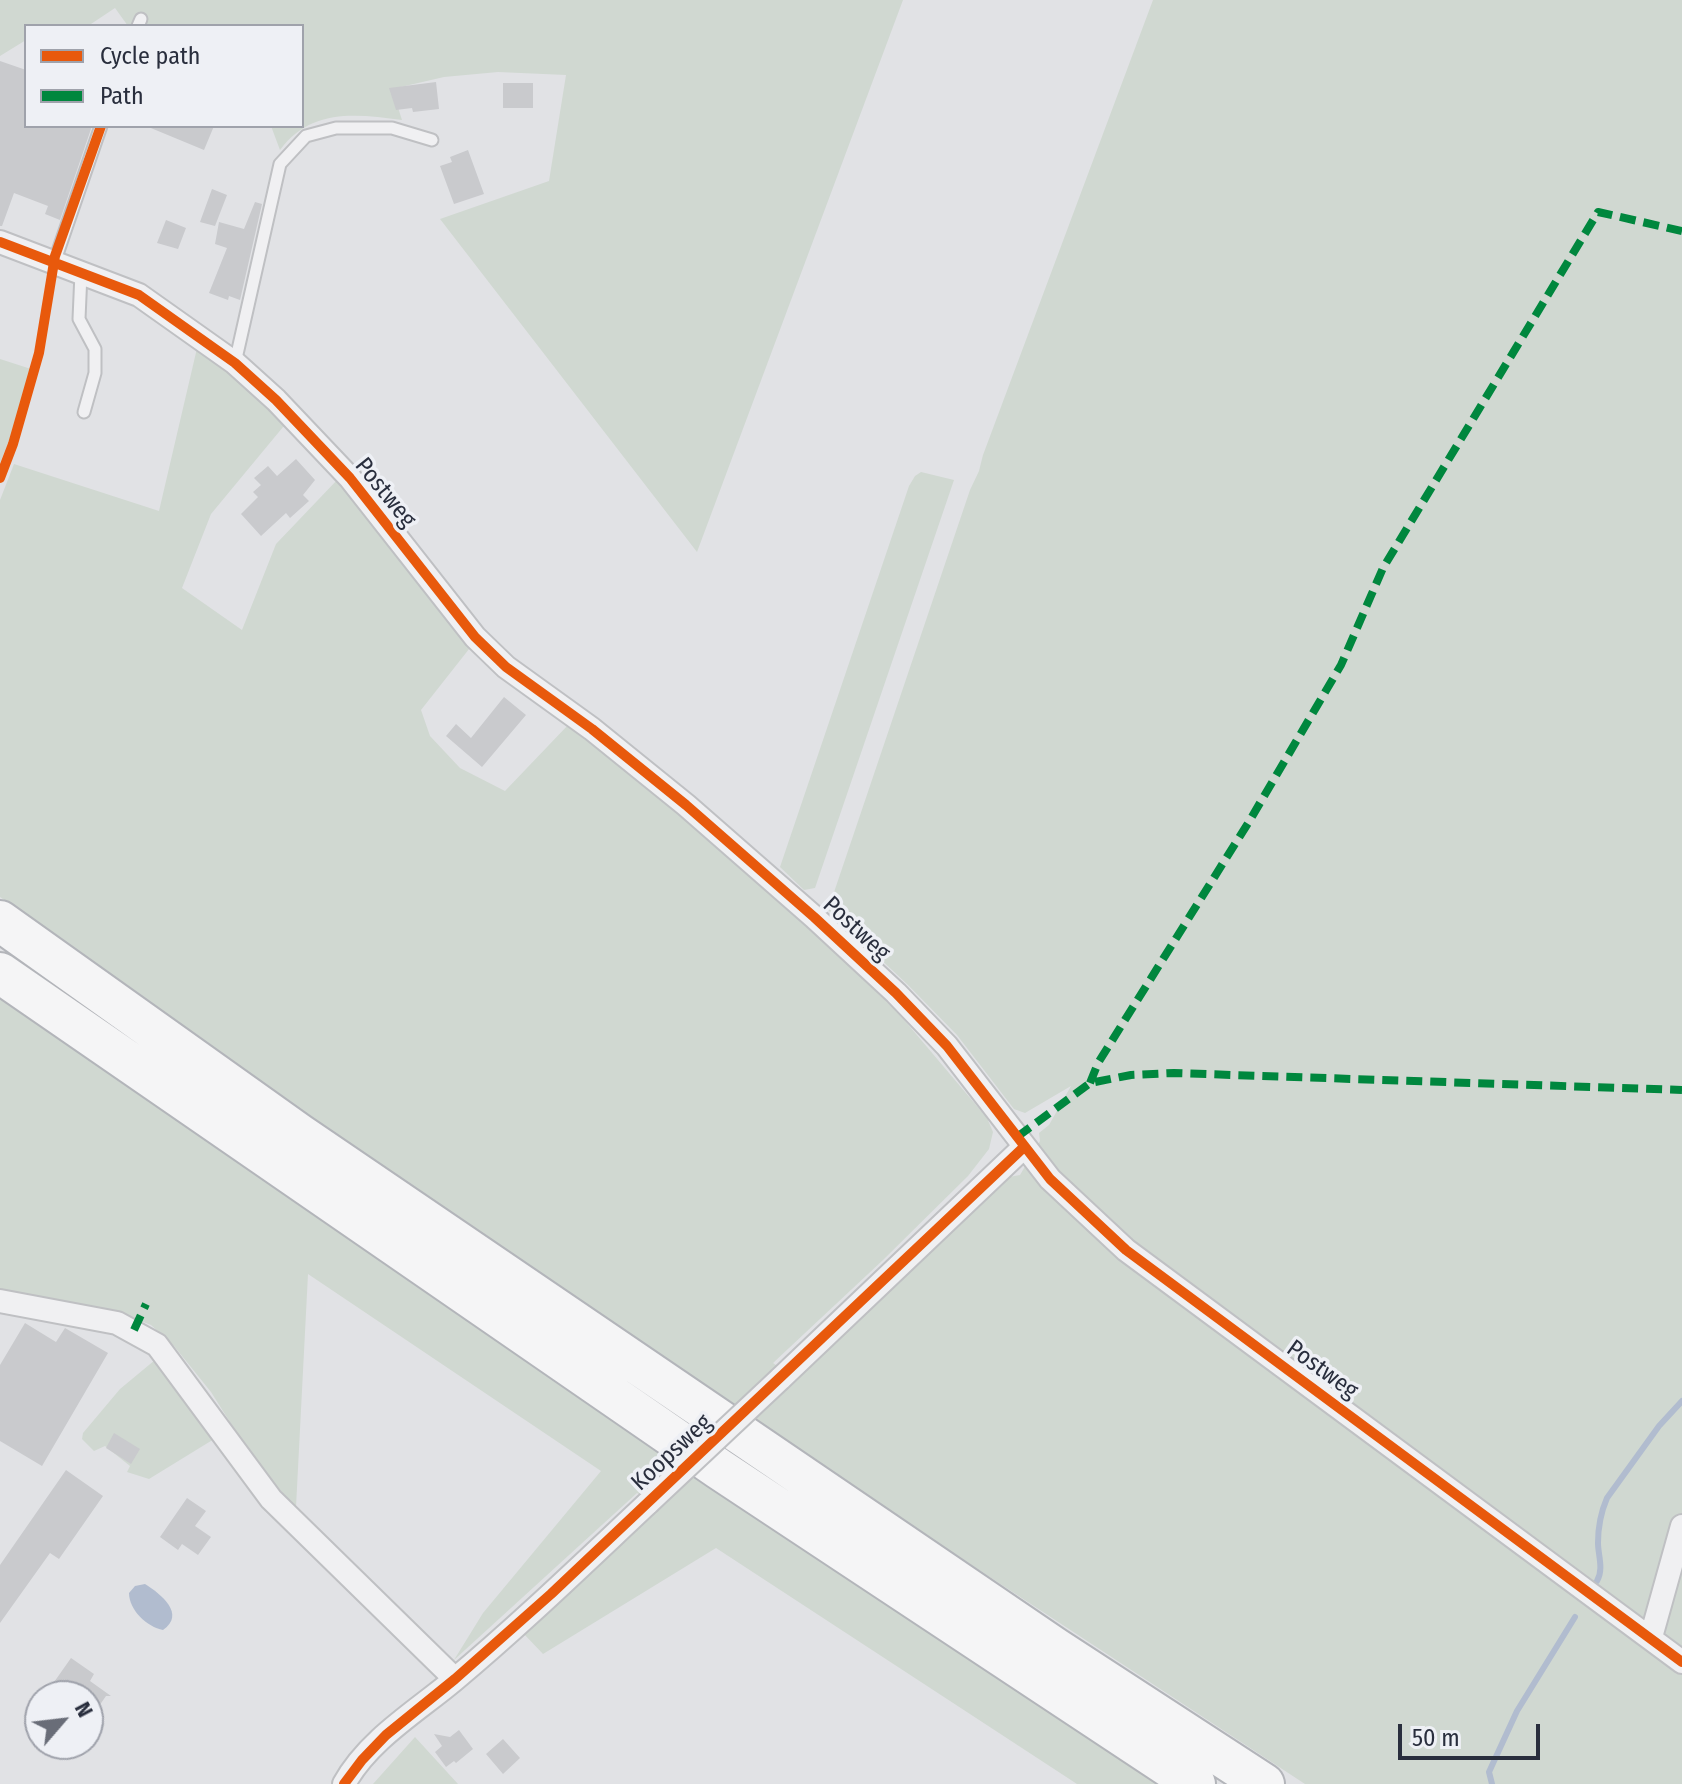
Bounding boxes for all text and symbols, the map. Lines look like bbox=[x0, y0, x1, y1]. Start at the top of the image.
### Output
legend bbox=[24, 24, 304, 128]
text: Cycle path bbox=[100, 42, 200, 70]
text: Path bbox=[100, 82, 144, 110]
street label: Postweg bbox=[348, 452, 422, 534]
street label: Postweg bbox=[816, 891, 896, 967]
street label: Postweg bbox=[1281, 1334, 1363, 1406]
street label: Koopsweg bbox=[626, 1409, 718, 1497]
north arrow bbox=[24, 1680, 104, 1760]
text: N bbox=[69, 1697, 99, 1722]
scale bar bbox=[1402, 1708, 1544, 1758]
text: 50 m bbox=[1412, 1724, 1460, 1752]

